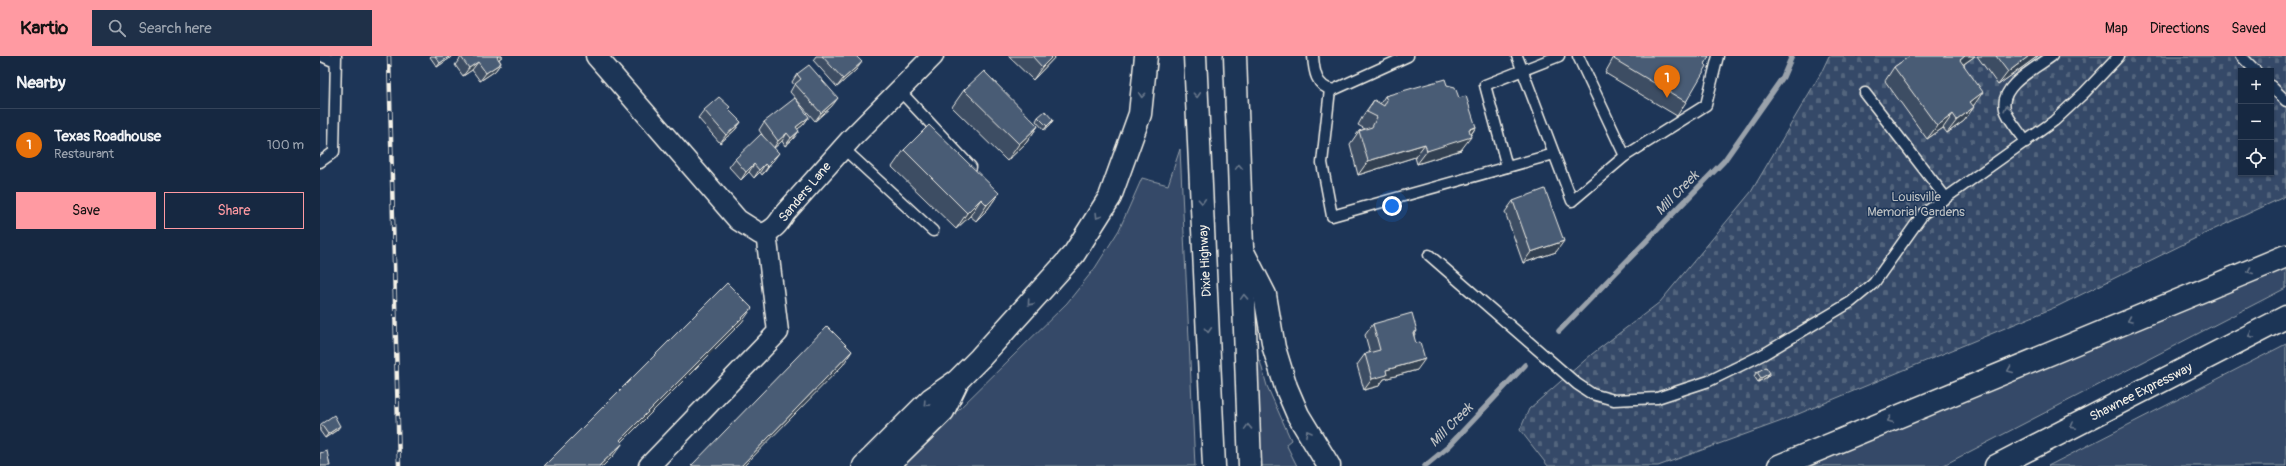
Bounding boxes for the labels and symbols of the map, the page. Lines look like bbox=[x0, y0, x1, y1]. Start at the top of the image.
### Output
pin: 1 bbox=[1654, 65, 1680, 98]
one-way arrow bbox=[1138, 92, 1147, 98]
one-way arrow bbox=[1192, 92, 1201, 98]
one-way arrow bbox=[2003, 105, 2011, 111]
street label: Sanders Lane bbox=[775, 158, 835, 225]
one-way arrow bbox=[1235, 164, 1243, 170]
water label: Mill Creek bbox=[1652, 166, 1703, 219]
park label: Louisville Memorial Gardens bbox=[1867, 189, 1965, 220]
your location bbox=[1382, 196, 1402, 216]
one-way arrow bbox=[1198, 198, 1207, 204]
one-way arrow bbox=[1095, 212, 1103, 219]
street label: Dixie Highway bbox=[1195, 224, 1215, 297]
one-way arrow bbox=[2247, 266, 2254, 274]
one-way arrow bbox=[1239, 294, 1248, 300]
one-way arrow bbox=[1027, 298, 1035, 306]
one-way arrow bbox=[2126, 316, 2133, 324]
one-way arrow bbox=[1204, 328, 1212, 334]
one-way arrow bbox=[2248, 330, 2256, 338]
street label: Shawnee Expressway bbox=[2087, 359, 2195, 425]
one-way arrow bbox=[2006, 365, 2014, 373]
one-way arrow bbox=[923, 399, 931, 407]
water label: Mill Creek bbox=[1425, 399, 1477, 451]
one-way arrow bbox=[1886, 415, 1894, 423]
one-way arrow bbox=[2070, 421, 2078, 429]
one-way arrow bbox=[1244, 424, 1253, 430]
one-way arrow bbox=[1305, 430, 1313, 437]

